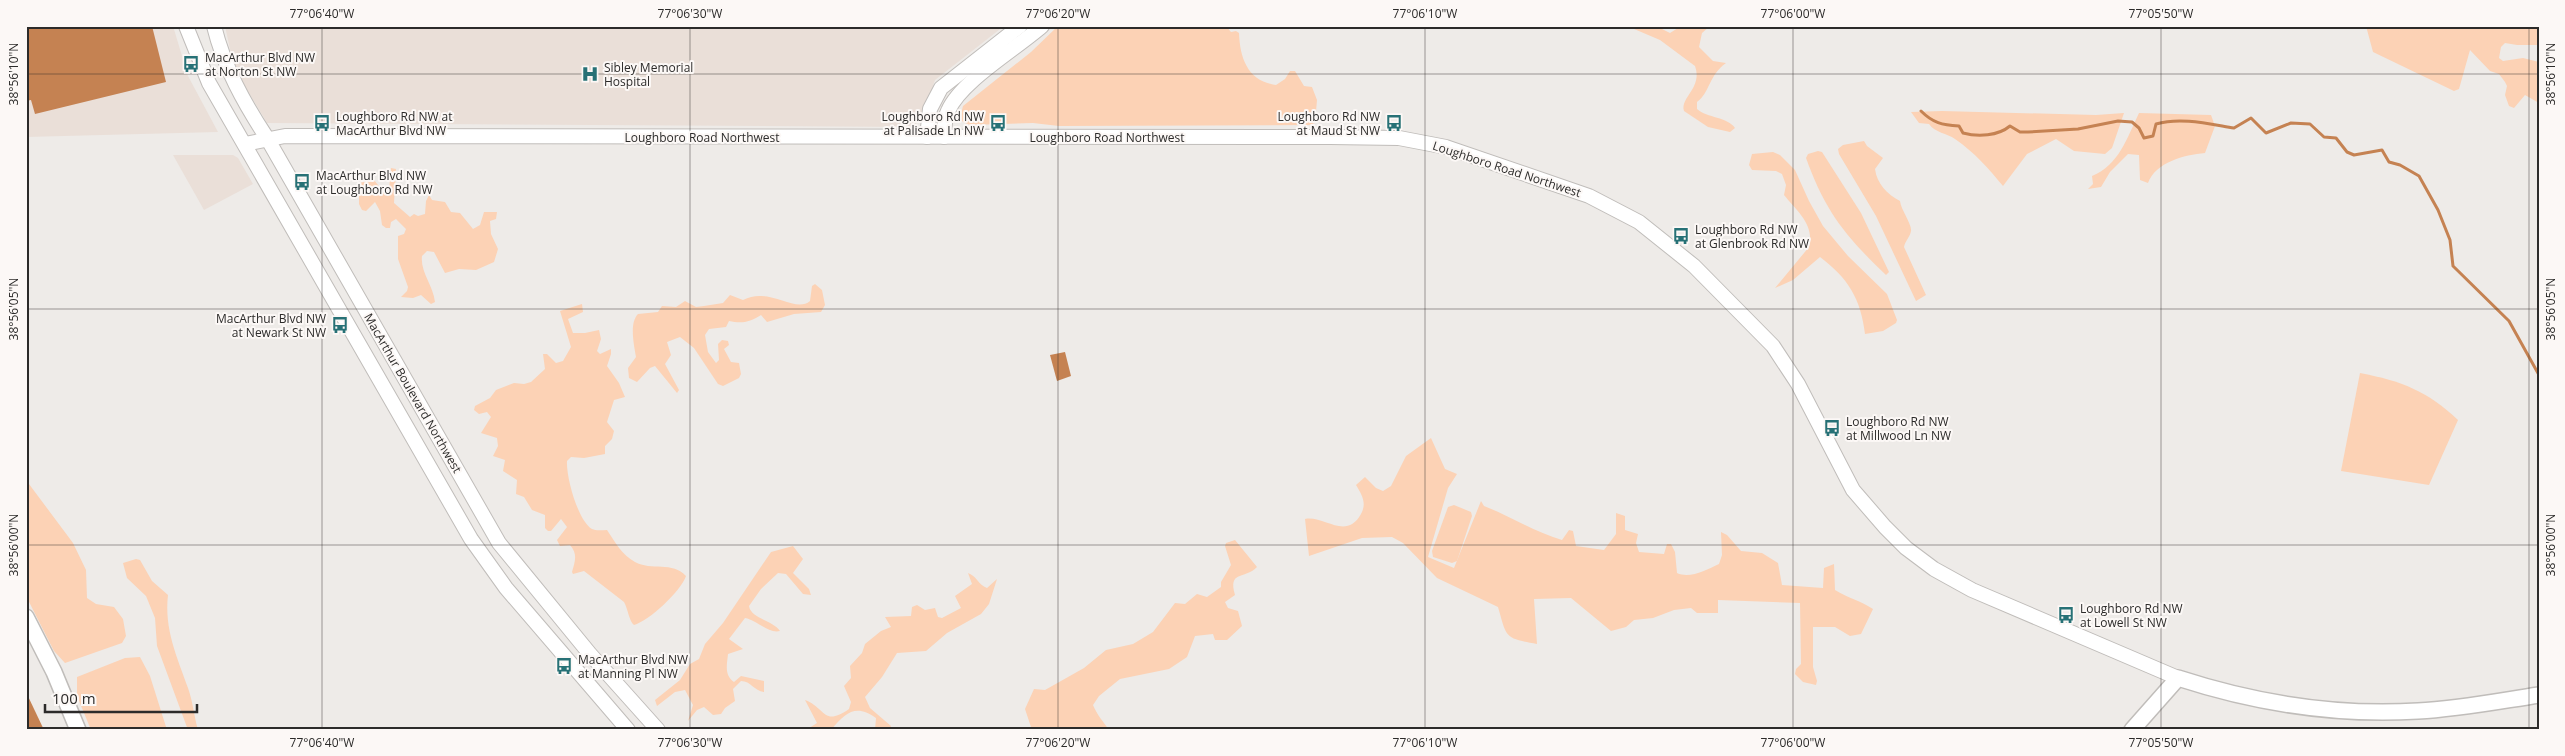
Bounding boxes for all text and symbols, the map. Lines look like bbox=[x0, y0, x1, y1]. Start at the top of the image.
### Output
text: 77°06'40"W bbox=[290, 5, 354, 22]
text: 77°06'30"W bbox=[658, 5, 722, 22]
text: 77°06'20"W bbox=[1026, 5, 1090, 22]
text: 77°06'10"W bbox=[1393, 5, 1457, 22]
text: 77°06'00"W bbox=[1761, 5, 1825, 22]
text: 77°05'50"W bbox=[2129, 5, 2193, 22]
text: 38°56'10"N bbox=[5, 43, 22, 105]
text: 38°56'10"N bbox=[2542, 43, 2559, 105]
place label: MacArthur Blvd NW at Norton St NW bbox=[205, 49, 315, 80]
bus stop icon: MacArthur Blvd NW at Norton St NW bbox=[181, 54, 201, 74]
place label: Sibley Memorial Hospital bbox=[604, 59, 693, 90]
hospital icon: Sibley Memorial Hospital bbox=[580, 64, 600, 84]
place label: Loughboro Rd NW at MacArthur Blvd NW bbox=[336, 108, 453, 139]
place label: Loughboro Rd NW at Palisade Ln NW bbox=[882, 108, 984, 139]
place label: Loughboro Rd NW at Maud St NW bbox=[1278, 108, 1380, 139]
bus stop icon: Loughboro Rd NW at MacArthur Blvd NW bbox=[312, 113, 332, 133]
bus stop icon: Loughboro Rd NW at Palisade Ln NW bbox=[988, 113, 1008, 133]
bus stop icon: Loughboro Rd NW at Maud St NW bbox=[1384, 113, 1404, 133]
street label: Loughboro Road Northwest bbox=[624, 129, 780, 146]
street label: Loughboro Road Northwest bbox=[1029, 129, 1185, 146]
street label: Loughboro Road Northwest bbox=[1431, 137, 1583, 201]
place label: MacArthur Blvd NW at Loughboro Rd NW bbox=[316, 167, 433, 198]
bus stop icon: MacArthur Blvd NW at Loughboro Rd NW bbox=[292, 172, 312, 192]
place label: Loughboro Rd NW at Glenbrook Rd NW bbox=[1695, 221, 1809, 252]
bus stop icon: Loughboro Rd NW at Glenbrook Rd NW bbox=[1671, 226, 1691, 246]
text: 38°56'05"N bbox=[5, 278, 22, 340]
text: 38°56'05"N bbox=[2542, 278, 2559, 340]
place label: MacArthur Blvd NW at Newark St NW bbox=[216, 310, 326, 341]
street label: MacArthur Boulevard Northwest bbox=[360, 310, 466, 476]
bus stop icon: MacArthur Blvd NW at Newark St NW bbox=[330, 315, 350, 335]
place label: Loughboro Rd NW at Millwood Ln NW bbox=[1846, 413, 1951, 444]
bus stop icon: Loughboro Rd NW at Millwood Ln NW bbox=[1822, 418, 1842, 438]
text: 38°56'00"N bbox=[5, 514, 22, 576]
text: 38°56'00"N bbox=[2542, 514, 2559, 576]
place label: Loughboro Rd NW at Lowell St NW bbox=[2080, 600, 2183, 631]
bus stop icon: Loughboro Rd NW at Lowell St NW bbox=[2056, 605, 2076, 625]
place label: MacArthur Blvd NW at Manning Pl NW bbox=[578, 651, 688, 682]
bus stop icon: MacArthur Blvd NW at Manning Pl NW bbox=[554, 656, 574, 676]
scale bar bbox=[45, 681, 198, 713]
text: 100 m bbox=[52, 688, 96, 708]
text: 77°06'40"W bbox=[290, 734, 354, 751]
text: 77°06'30"W bbox=[658, 734, 722, 751]
text: 77°06'20"W bbox=[1026, 734, 1090, 751]
text: 77°06'10"W bbox=[1393, 734, 1457, 751]
text: 77°06'00"W bbox=[1761, 734, 1825, 751]
text: 77°05'50"W bbox=[2129, 734, 2193, 751]

